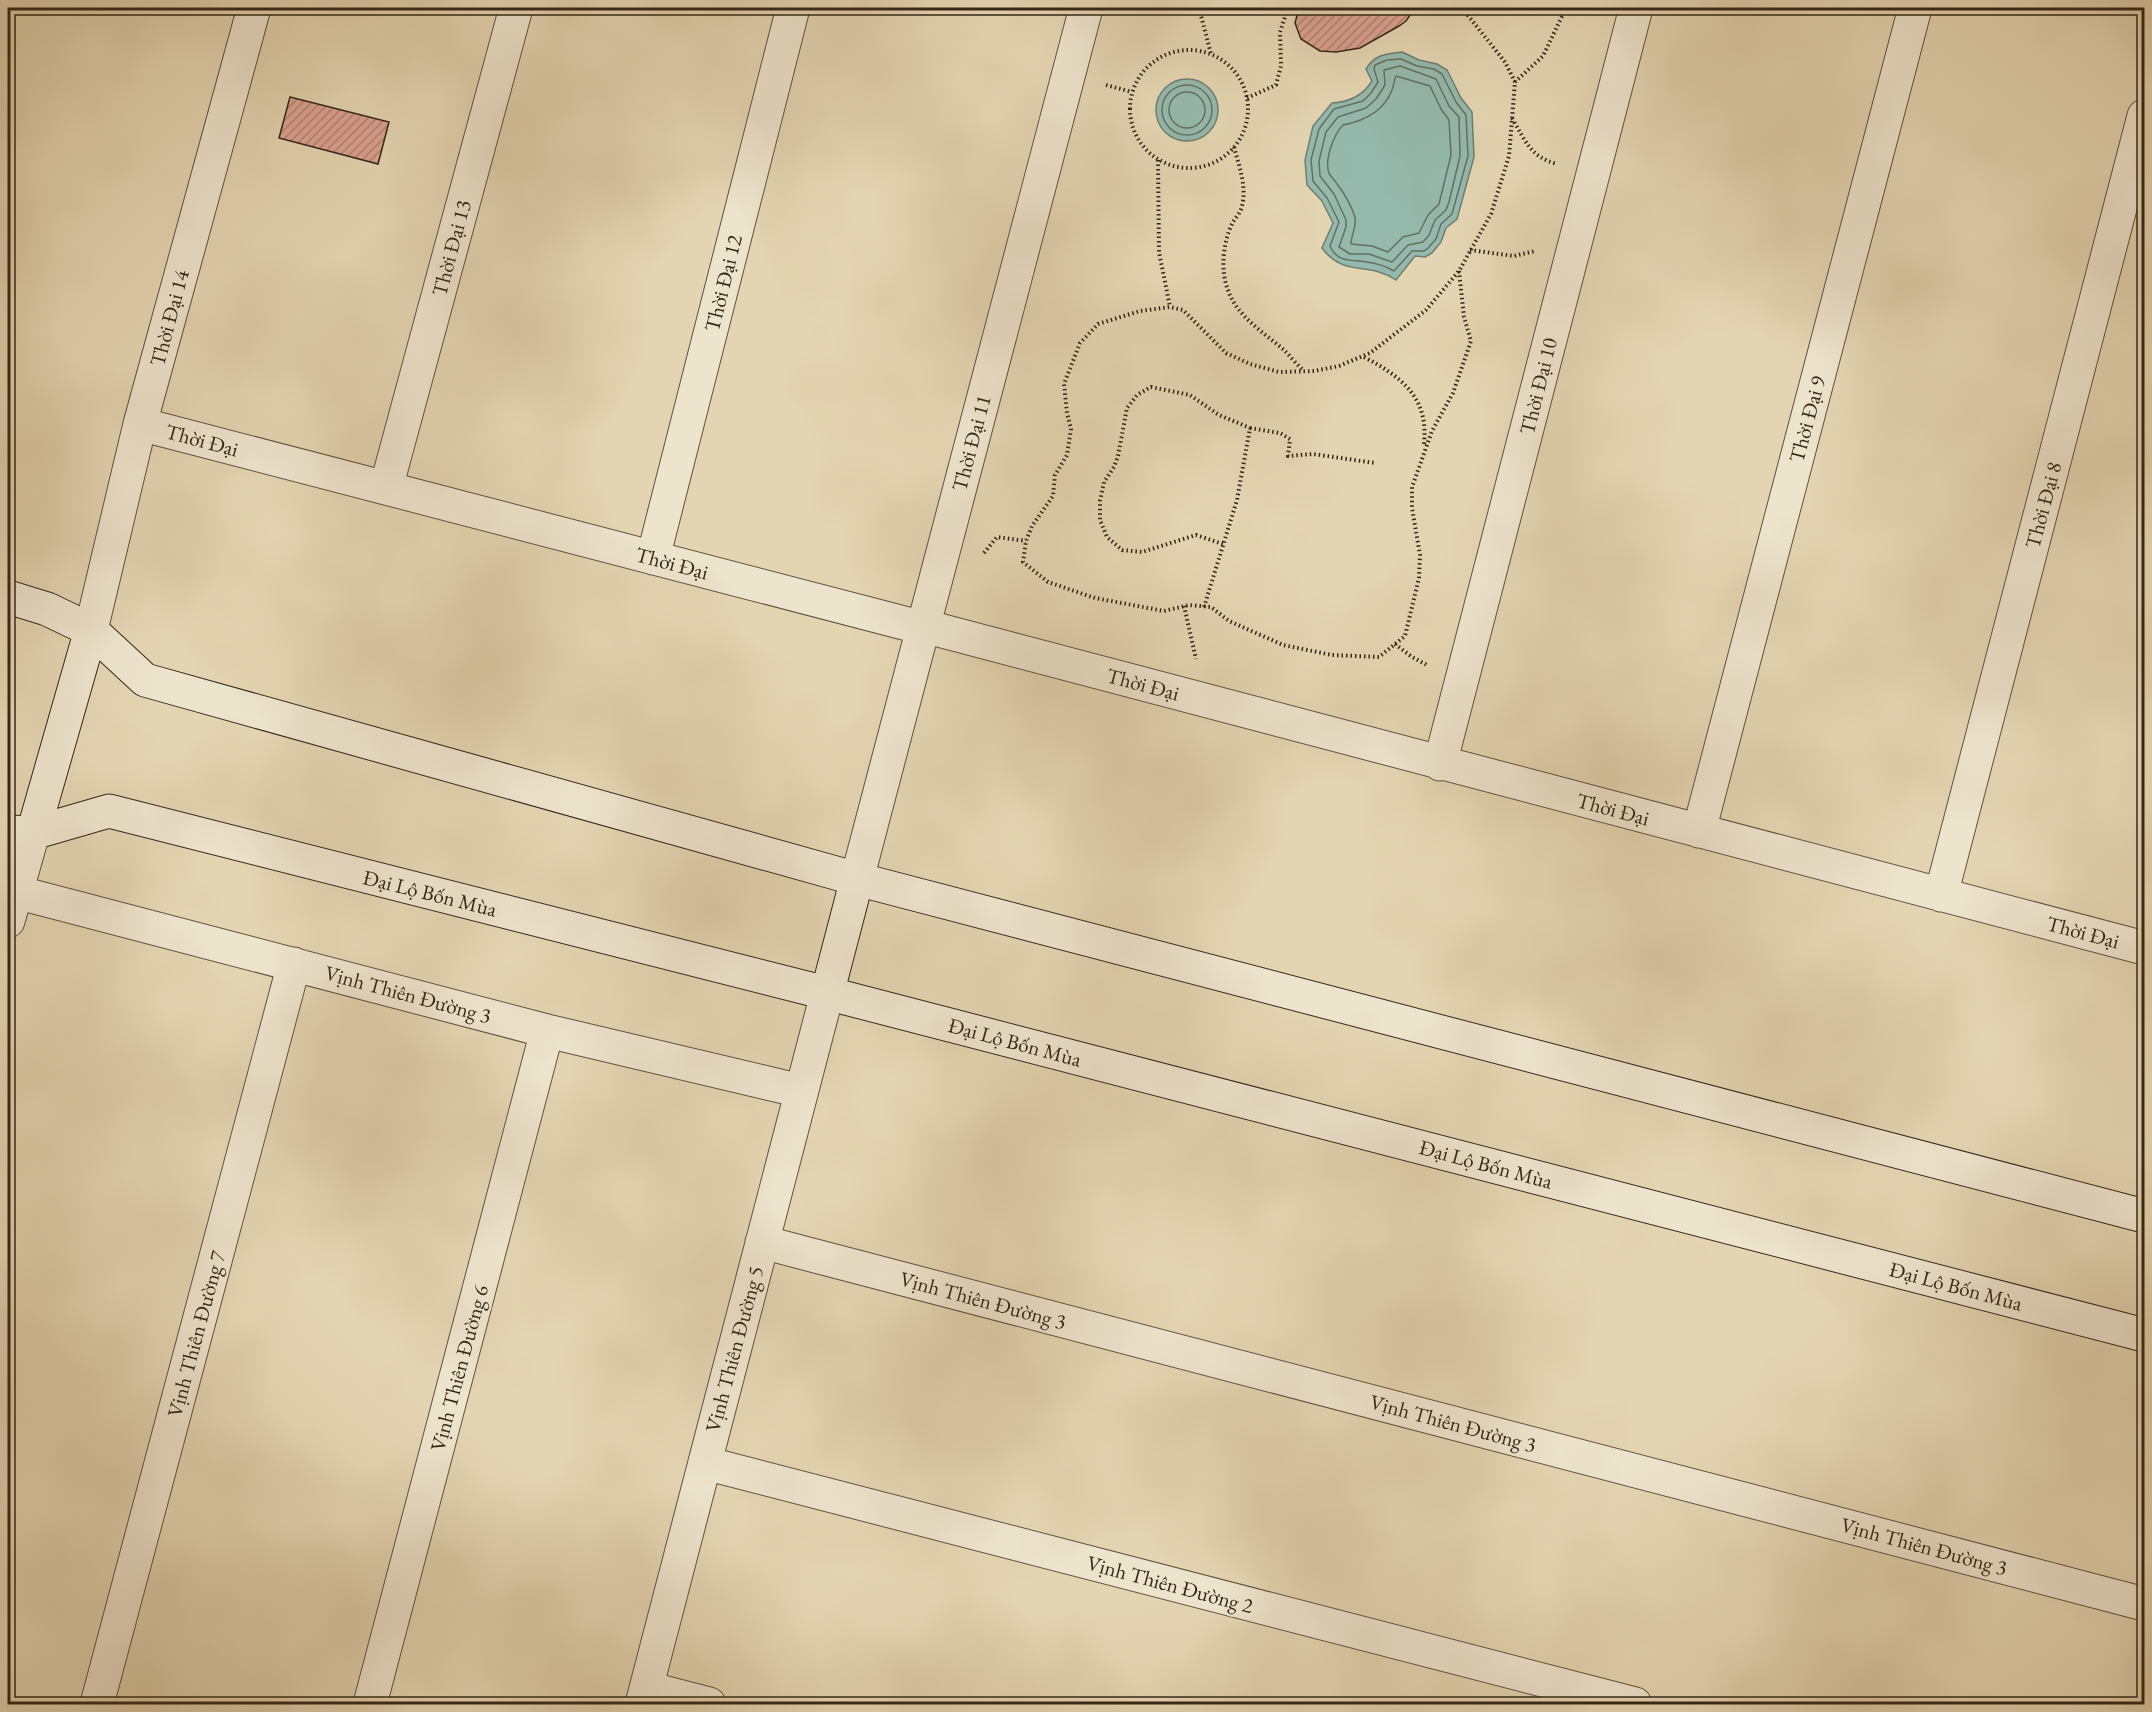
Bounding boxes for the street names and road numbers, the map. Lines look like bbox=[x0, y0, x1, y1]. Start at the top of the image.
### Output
street label: Thời Đại 13 bbox=[425, 197, 477, 299]
street label: Thời Đại 12 bbox=[698, 232, 748, 334]
street label: Thời Đại 14 bbox=[143, 266, 195, 369]
street label: Thời Đại 10 bbox=[1513, 335, 1563, 437]
street label: Thời Đại 9 bbox=[1783, 373, 1831, 465]
street label: Thời Đại 11 bbox=[945, 392, 997, 494]
street label: Thời Đại bbox=[163, 417, 241, 463]
street label: Thời Đại 8 bbox=[2019, 459, 2067, 551]
street label: Thời Đại bbox=[633, 540, 711, 586]
street label: Thời Đại bbox=[1104, 661, 1182, 707]
street label: Thời Đại bbox=[1574, 786, 1652, 832]
street label: Đại Lộ Bốn Mùa bbox=[360, 863, 500, 923]
street label: Thời Đại bbox=[2044, 909, 2122, 955]
street label: Vịnh Thiên Đường 3 bbox=[322, 959, 494, 1029]
street label: Đại Lộ Bốn Mùa bbox=[945, 1011, 1085, 1073]
street label: Đại Lộ Bốn Mùa bbox=[1416, 1133, 1556, 1195]
street label: Vịnh Thiên Đường 7 bbox=[161, 1247, 231, 1420]
street label: Đại Lộ Bốn Mùa bbox=[1886, 1255, 2026, 1317]
street label: Vịnh Thiên Đường 5 bbox=[699, 1263, 769, 1435]
street label: Vịnh Thiên Đường 3 bbox=[897, 1265, 1069, 1335]
street label: Vịnh Thiên Đường 6 bbox=[424, 1282, 494, 1454]
street label: Vịnh Thiên Đường 3 bbox=[1367, 1388, 1539, 1458]
street label: Vịnh Thiên Đường 3 bbox=[1838, 1511, 2010, 1581]
street label: Vịnh Thiên Đường 2 bbox=[1084, 1549, 1256, 1619]

